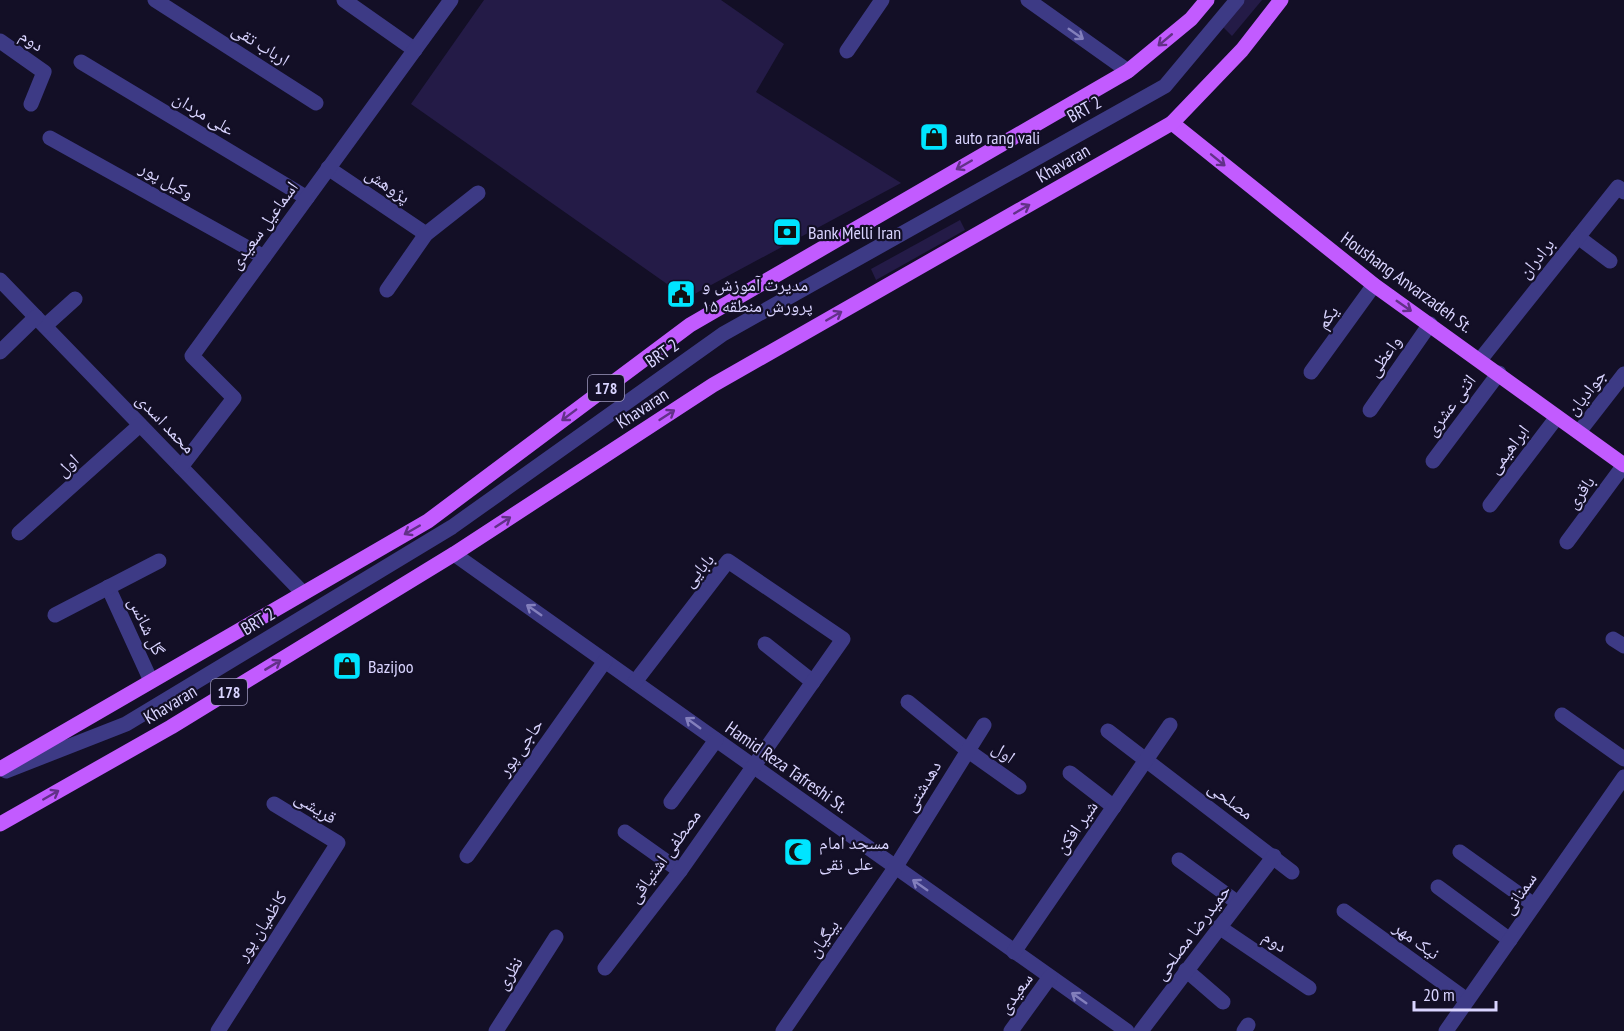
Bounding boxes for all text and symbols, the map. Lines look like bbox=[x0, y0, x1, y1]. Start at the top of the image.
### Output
street label: ارباب تقی bbox=[228, 17, 294, 71]
street label: دوم bbox=[15, 23, 49, 57]
one-way arrow bbox=[1067, 28, 1083, 40]
one-way arrow bbox=[1157, 34, 1173, 47]
street label: علی مردان bbox=[169, 86, 239, 140]
street label: BRT 2 bbox=[1063, 90, 1105, 128]
shop icon: auto rang vali bbox=[918, 121, 950, 153]
place label: auto rang vali bbox=[955, 126, 1040, 149]
street label: Khavaran bbox=[1032, 138, 1094, 188]
one-way arrow bbox=[1210, 153, 1226, 166]
street label: وکیل پور bbox=[135, 155, 198, 204]
one-way arrow bbox=[956, 159, 973, 171]
street label: پژوهش bbox=[361, 162, 415, 208]
street label: اسماعیل سعیدی bbox=[223, 176, 303, 274]
one-way arrow bbox=[1013, 202, 1030, 214]
bank icon: Bank Melli Iran bbox=[771, 216, 803, 248]
place label: Bank Melli Iran bbox=[808, 221, 901, 244]
street label: Houshang Anvarzadeh St. bbox=[1337, 226, 1477, 338]
street label: برادران bbox=[1513, 233, 1559, 283]
place label: مدیرت آموزش و پرورش منطقه ۱۵ bbox=[702, 273, 813, 317]
public building icon: مدیرت آموزش و پرورش منطقه ۱۵ bbox=[665, 278, 697, 310]
one-way arrow bbox=[1395, 300, 1412, 312]
street label: یکم bbox=[1311, 301, 1344, 334]
one-way arrow bbox=[826, 309, 843, 321]
street label: واعظی bbox=[1362, 331, 1406, 381]
street label: BRT 2 bbox=[641, 333, 683, 373]
street label: جوادیان bbox=[1561, 364, 1611, 420]
street label: اثنی عشری bbox=[1419, 370, 1481, 440]
road number: 178 bbox=[588, 375, 624, 401]
street label: Khavaran bbox=[611, 383, 673, 433]
street label: محمد اسدی bbox=[131, 388, 201, 458]
one-way arrow bbox=[562, 409, 578, 422]
one-way arrow bbox=[658, 409, 675, 421]
street label: ابراهیمی bbox=[1482, 420, 1534, 478]
street label: اول bbox=[51, 449, 83, 481]
street label: باقری bbox=[1560, 471, 1600, 513]
one-way arrow bbox=[495, 515, 512, 528]
one-way arrow bbox=[404, 524, 421, 536]
street label: بابایی bbox=[677, 548, 719, 592]
street label: گل شانس bbox=[124, 593, 171, 659]
street label: BRT 2 bbox=[237, 602, 279, 640]
one-way arrow bbox=[526, 604, 543, 616]
shop icon: Bazijoo bbox=[331, 650, 363, 682]
place label: Bazijoo bbox=[368, 655, 414, 678]
one-way arrow bbox=[264, 658, 281, 670]
street label: Khavaran bbox=[139, 679, 201, 729]
road number: 178 bbox=[211, 679, 247, 705]
street label: حاجی پور bbox=[491, 714, 548, 781]
street label: Hamid Reza Tafreshi St. bbox=[721, 716, 853, 818]
one-way arrow bbox=[685, 717, 701, 730]
street label: اول bbox=[988, 736, 1020, 768]
street label: دهدشتی bbox=[898, 756, 946, 816]
street label: مصلحی bbox=[1204, 775, 1258, 825]
street label: قریشی bbox=[291, 785, 341, 829]
one-way arrow bbox=[42, 789, 59, 801]
street label: شیر افکن bbox=[1049, 796, 1103, 858]
street label: مصطفی اشتیاقی bbox=[622, 805, 706, 907]
place label: مسجد امام علی نقی bbox=[819, 831, 889, 875]
mosque icon: مسجد امام علی نقی bbox=[782, 836, 814, 868]
street label: سمنانی bbox=[1496, 867, 1542, 919]
one-way arrow bbox=[912, 879, 929, 891]
street label: حمیدرضا مصلحی bbox=[1148, 879, 1236, 985]
street label: کاظمیان پور bbox=[229, 886, 292, 966]
street label: بیگیان bbox=[802, 914, 844, 962]
street label: نیک مهر bbox=[1389, 915, 1445, 964]
street label: دوم bbox=[1258, 925, 1292, 958]
street label: نظری bbox=[490, 952, 528, 994]
street label: سعیدی bbox=[992, 968, 1038, 1018]
scale bar bbox=[1414, 974, 1496, 1012]
text: 20 m bbox=[1423, 983, 1455, 1006]
one-way arrow bbox=[1072, 992, 1088, 1004]

